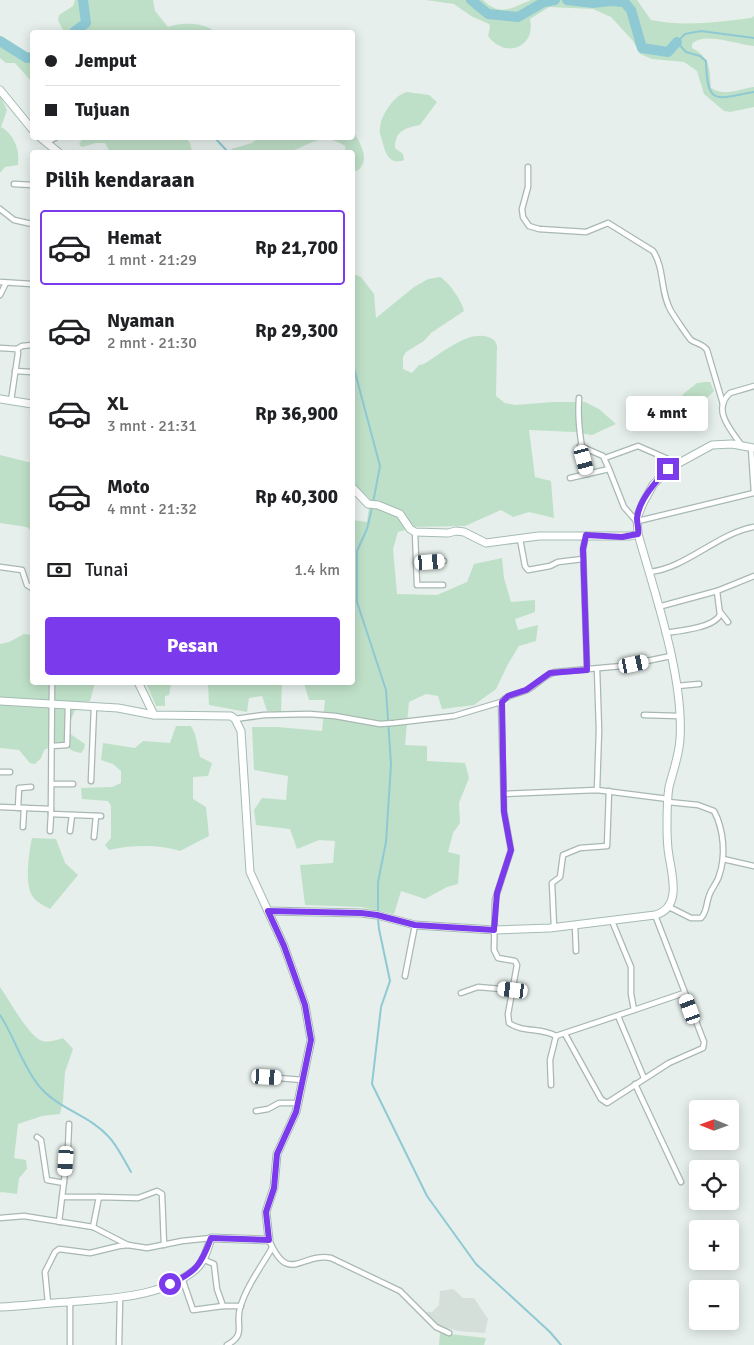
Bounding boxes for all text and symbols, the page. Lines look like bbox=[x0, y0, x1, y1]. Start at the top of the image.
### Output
text: Jemput bbox=[75, 49, 137, 73]
text: Tujuan bbox=[75, 98, 130, 122]
text: Pilih kendaraan bbox=[45, 166, 195, 193]
icon: car bbox=[47, 225, 92, 270]
text: Hemat bbox=[107, 226, 162, 250]
text: Rp 21,700 bbox=[255, 236, 338, 260]
text: 1 mnt · 21:29 bbox=[107, 250, 197, 270]
icon: car bbox=[47, 308, 92, 353]
text: Nyaman bbox=[107, 309, 175, 333]
text: Rp 29,300 bbox=[255, 319, 338, 343]
text: 2 mnt · 21:30 bbox=[107, 333, 197, 353]
icon: car bbox=[47, 391, 92, 436]
text: XL bbox=[107, 392, 129, 416]
callout: 4 mnt bbox=[627, 396, 709, 432]
text: Rp 36,900 bbox=[255, 402, 338, 426]
text: 4 mnt bbox=[647, 403, 687, 423]
text: 3 mnt · 21:31 bbox=[107, 416, 197, 436]
car bbox=[572, 444, 595, 476]
route end bbox=[657, 458, 679, 480]
icon: car bbox=[47, 474, 92, 519]
text: Moto bbox=[107, 475, 150, 499]
text: Rp 40,300 bbox=[255, 485, 338, 509]
text: 4 mnt · 21:32 bbox=[107, 499, 197, 519]
car bbox=[414, 553, 445, 571]
icon: cash bbox=[45, 556, 73, 584]
text: Tunai bbox=[85, 558, 128, 582]
text: 1.4 km bbox=[294, 560, 340, 580]
button: Pesan bbox=[45, 617, 340, 675]
car bbox=[617, 654, 650, 674]
car bbox=[497, 981, 528, 999]
car bbox=[677, 992, 702, 1026]
car bbox=[251, 1069, 282, 1085]
north arrow bbox=[689, 1100, 739, 1150]
map controls bbox=[689, 1100, 739, 1330]
car bbox=[57, 1146, 74, 1176]
button: locate bbox=[689, 1160, 739, 1210]
button: + bbox=[689, 1220, 739, 1270]
route start bbox=[159, 1273, 181, 1295]
button: − bbox=[689, 1280, 739, 1330]

